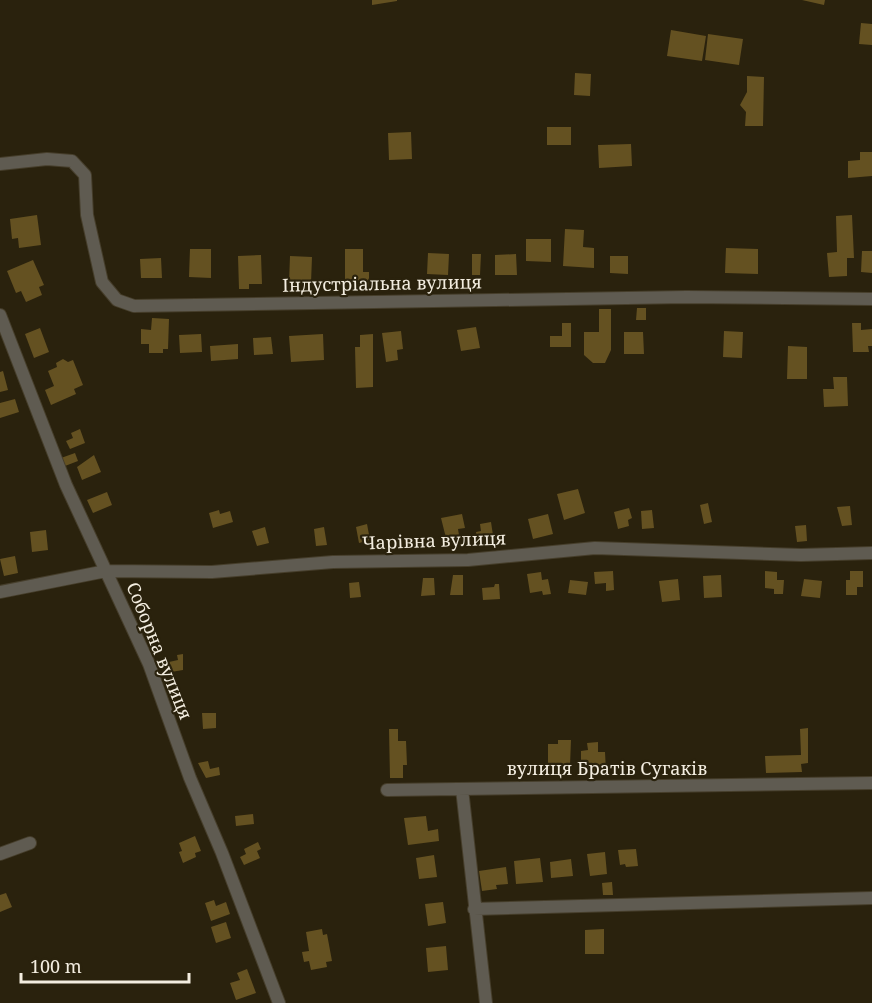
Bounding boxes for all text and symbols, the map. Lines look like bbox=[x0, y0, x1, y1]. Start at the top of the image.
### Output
street label: Індустріальна вулиця bbox=[282, 269, 482, 297]
street label: Чарівна вулиця bbox=[362, 525, 506, 555]
street label: Соборна вулиця bbox=[121, 578, 198, 723]
street label: вулиця Братів Сугаків bbox=[507, 756, 707, 780]
scale bar bbox=[21, 946, 189, 984]
text: 100 m bbox=[30, 954, 82, 978]

